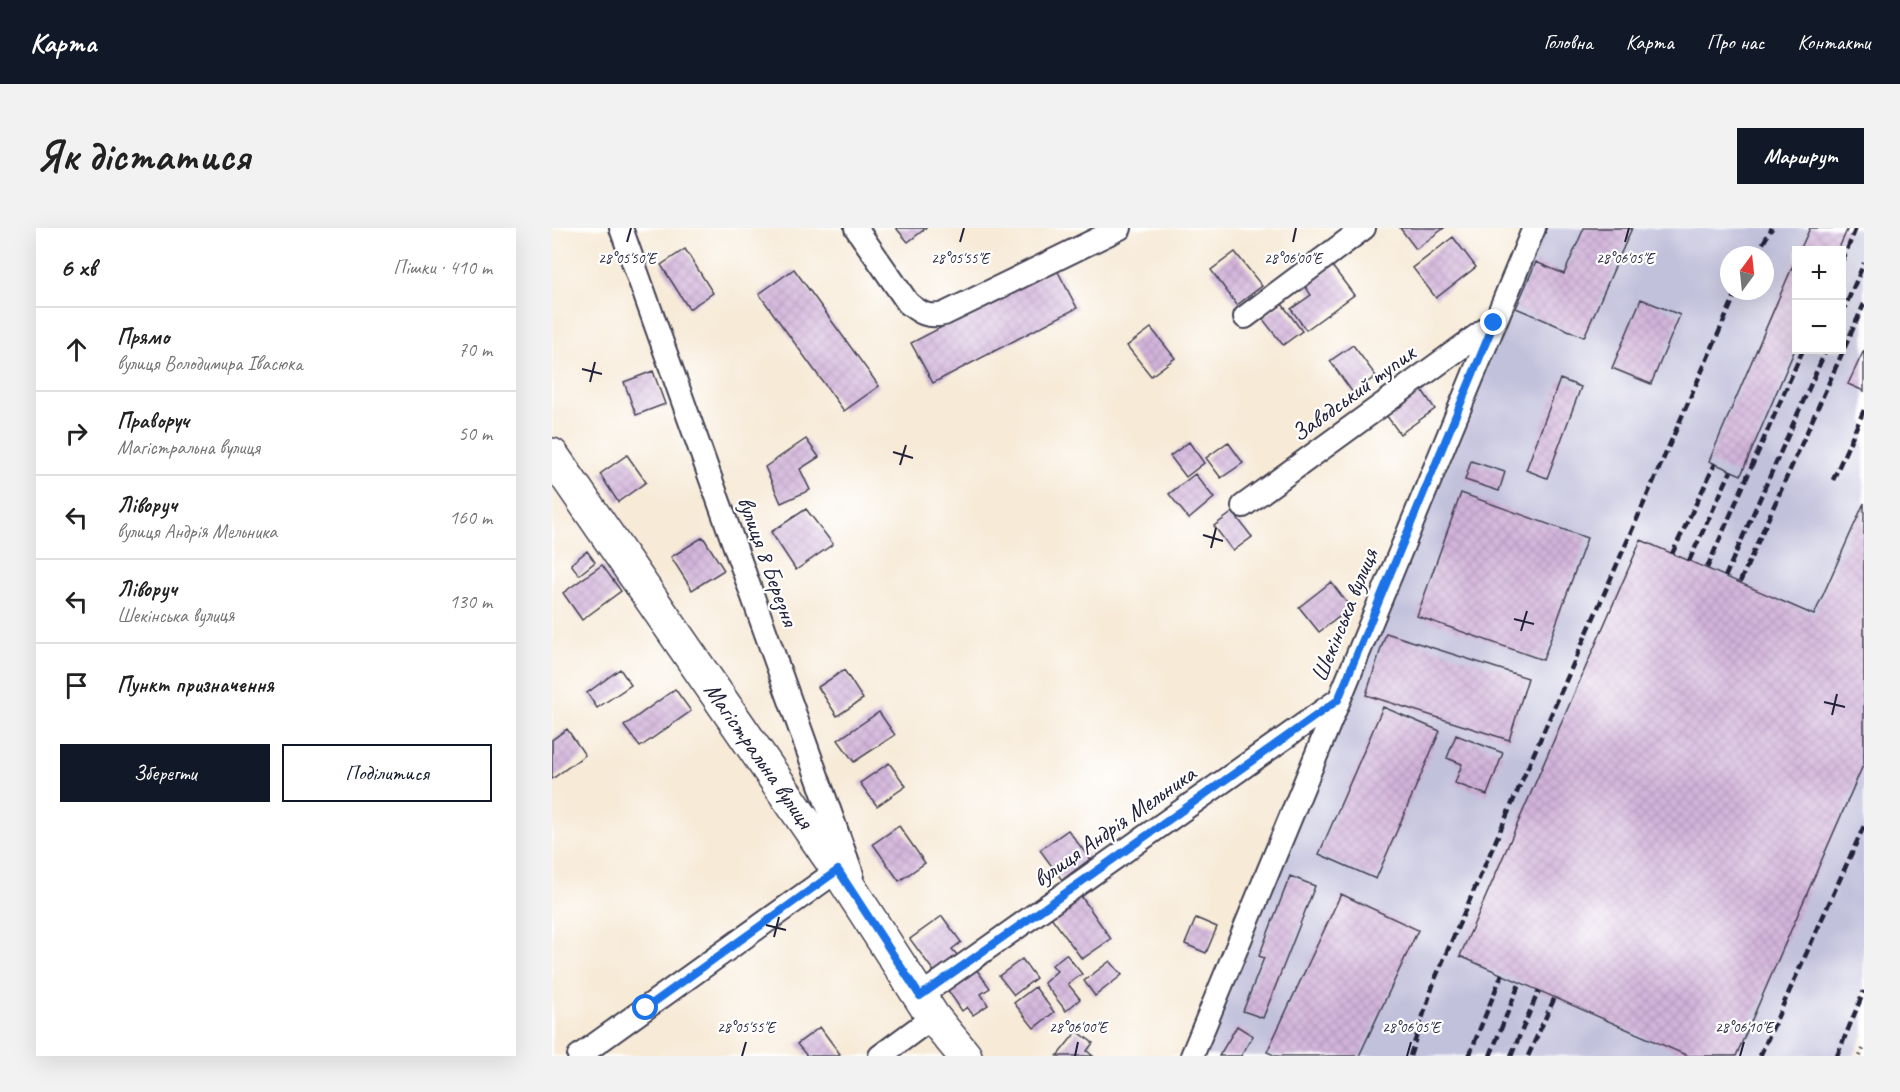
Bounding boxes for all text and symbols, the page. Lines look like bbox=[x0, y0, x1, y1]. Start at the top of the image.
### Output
text: Карта bbox=[30, 25, 97, 60]
text: Головна bbox=[1544, 29, 1593, 55]
text: Карта bbox=[1626, 29, 1674, 55]
text: Про нас bbox=[1707, 29, 1764, 55]
text: Контакти bbox=[1797, 29, 1870, 55]
button: Маршрут bbox=[1737, 128, 1864, 184]
text: Як дістатися bbox=[36, 130, 250, 183]
north arrow bbox=[1720, 246, 1774, 300]
map controls bbox=[1792, 246, 1846, 354]
button: + bbox=[1792, 246, 1846, 300]
text: 28°05'50"E bbox=[598, 249, 658, 268]
text: 28°05'55"E bbox=[931, 249, 991, 268]
text: 28°06'00"E bbox=[1264, 249, 1324, 268]
text: 28°06'05"E bbox=[1596, 249, 1656, 268]
text: 6 хв bbox=[60, 251, 96, 284]
text: Пішки · 410 m bbox=[393, 255, 492, 280]
button: − bbox=[1792, 300, 1846, 354]
route end bbox=[1480, 309, 1506, 335]
text: Прямо bbox=[117, 323, 169, 351]
icon: ahead bbox=[60, 333, 93, 366]
street label: Заводський тупик bbox=[1285, 336, 1423, 448]
text: 70 m bbox=[458, 337, 492, 362]
text: вулиця Володимира Івасюка bbox=[117, 351, 303, 376]
text: Праворуч bbox=[117, 407, 189, 435]
icon: right bbox=[60, 417, 93, 450]
text: 50 m bbox=[458, 421, 492, 446]
text: Магістральна вулиця bbox=[117, 435, 260, 460]
text: Ліворуч bbox=[117, 491, 177, 519]
street label: вулиця 8 Березня bbox=[731, 492, 806, 632]
icon: left bbox=[60, 501, 93, 534]
text: 160 m bbox=[449, 505, 492, 530]
text: вулиця Андрія Мельника bbox=[117, 519, 277, 544]
street label: Шекінська вулиця bbox=[1304, 543, 1385, 686]
text: Ліворуч bbox=[117, 575, 177, 603]
icon: left bbox=[60, 585, 93, 618]
text: 130 m bbox=[449, 589, 492, 614]
text: Шекінська вулиця bbox=[117, 603, 234, 628]
icon: arrive bbox=[60, 669, 93, 702]
text: Пункт призначення bbox=[117, 671, 274, 699]
street label: Магістральна вулиця bbox=[698, 676, 821, 835]
button: Зберегти bbox=[60, 744, 270, 802]
button: Поділитися bbox=[282, 744, 492, 802]
street label: вулиця Андрія Мельника bbox=[1027, 758, 1203, 893]
route start bbox=[632, 994, 658, 1020]
text: 28°05'55"E bbox=[717, 1018, 777, 1037]
text: 28°06'00"E bbox=[1049, 1018, 1109, 1037]
text: 28°06'05"E bbox=[1382, 1018, 1442, 1037]
text: 28°06'10"E bbox=[1715, 1018, 1775, 1037]

